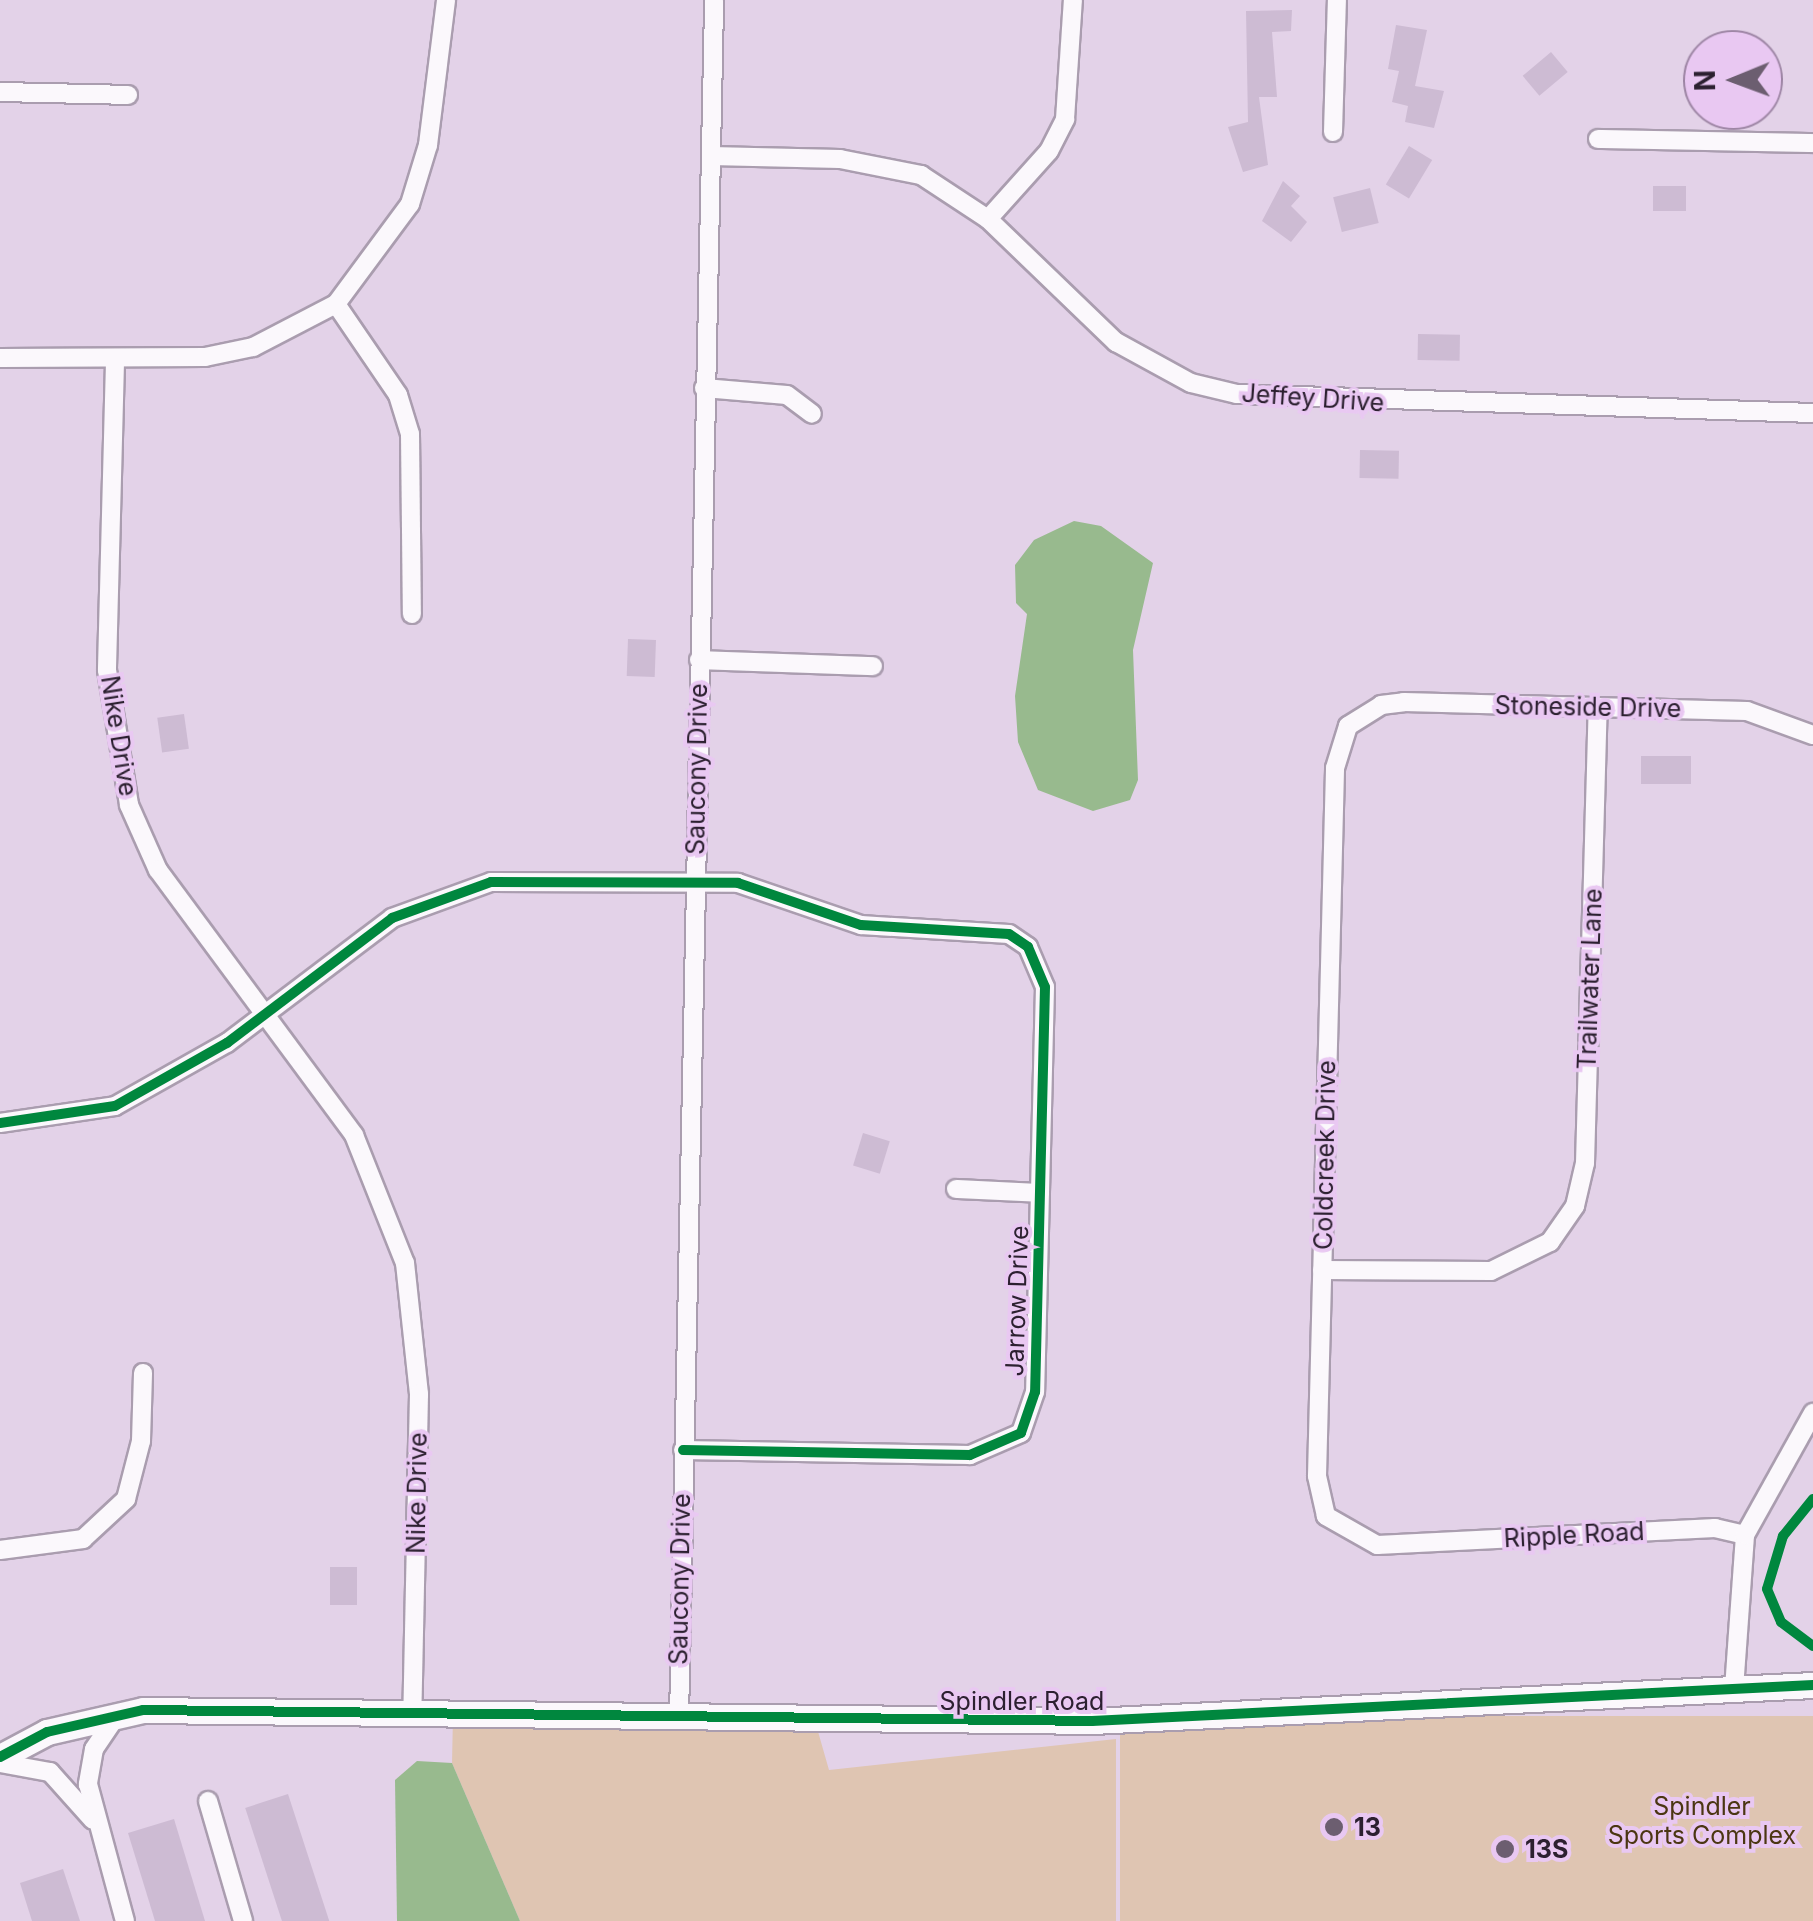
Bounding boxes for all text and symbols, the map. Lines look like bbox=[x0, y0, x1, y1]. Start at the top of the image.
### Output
north arrow bbox=[1683, 30, 1783, 130]
text: N bbox=[1688, 70, 1722, 91]
street label: Jeffey Drive bbox=[1241, 378, 1385, 418]
street label: Nike Drive bbox=[95, 674, 143, 798]
street label: Saucony Drive bbox=[681, 683, 713, 855]
street label: Stoneside Drive bbox=[1494, 690, 1682, 724]
street label: Trailwater Lane bbox=[1572, 888, 1608, 1070]
street label: Coldcreek Drive bbox=[1308, 1060, 1342, 1250]
street label: Jarrow Drive bbox=[999, 1225, 1035, 1377]
street label: Nike Drive bbox=[401, 1432, 433, 1554]
street label: Saucony Drive bbox=[664, 1493, 696, 1665]
street label: Ripple Road bbox=[1503, 1516, 1645, 1554]
street label: Spindler Road bbox=[940, 1686, 1104, 1716]
park label: Spindler Sports Complex bbox=[1608, 1792, 1796, 1851]
place label: 13 bbox=[1354, 1812, 1381, 1842]
marker: 13 bbox=[1323, 1816, 1345, 1838]
place label: 13S bbox=[1525, 1834, 1568, 1864]
marker: 13S bbox=[1494, 1838, 1516, 1860]

